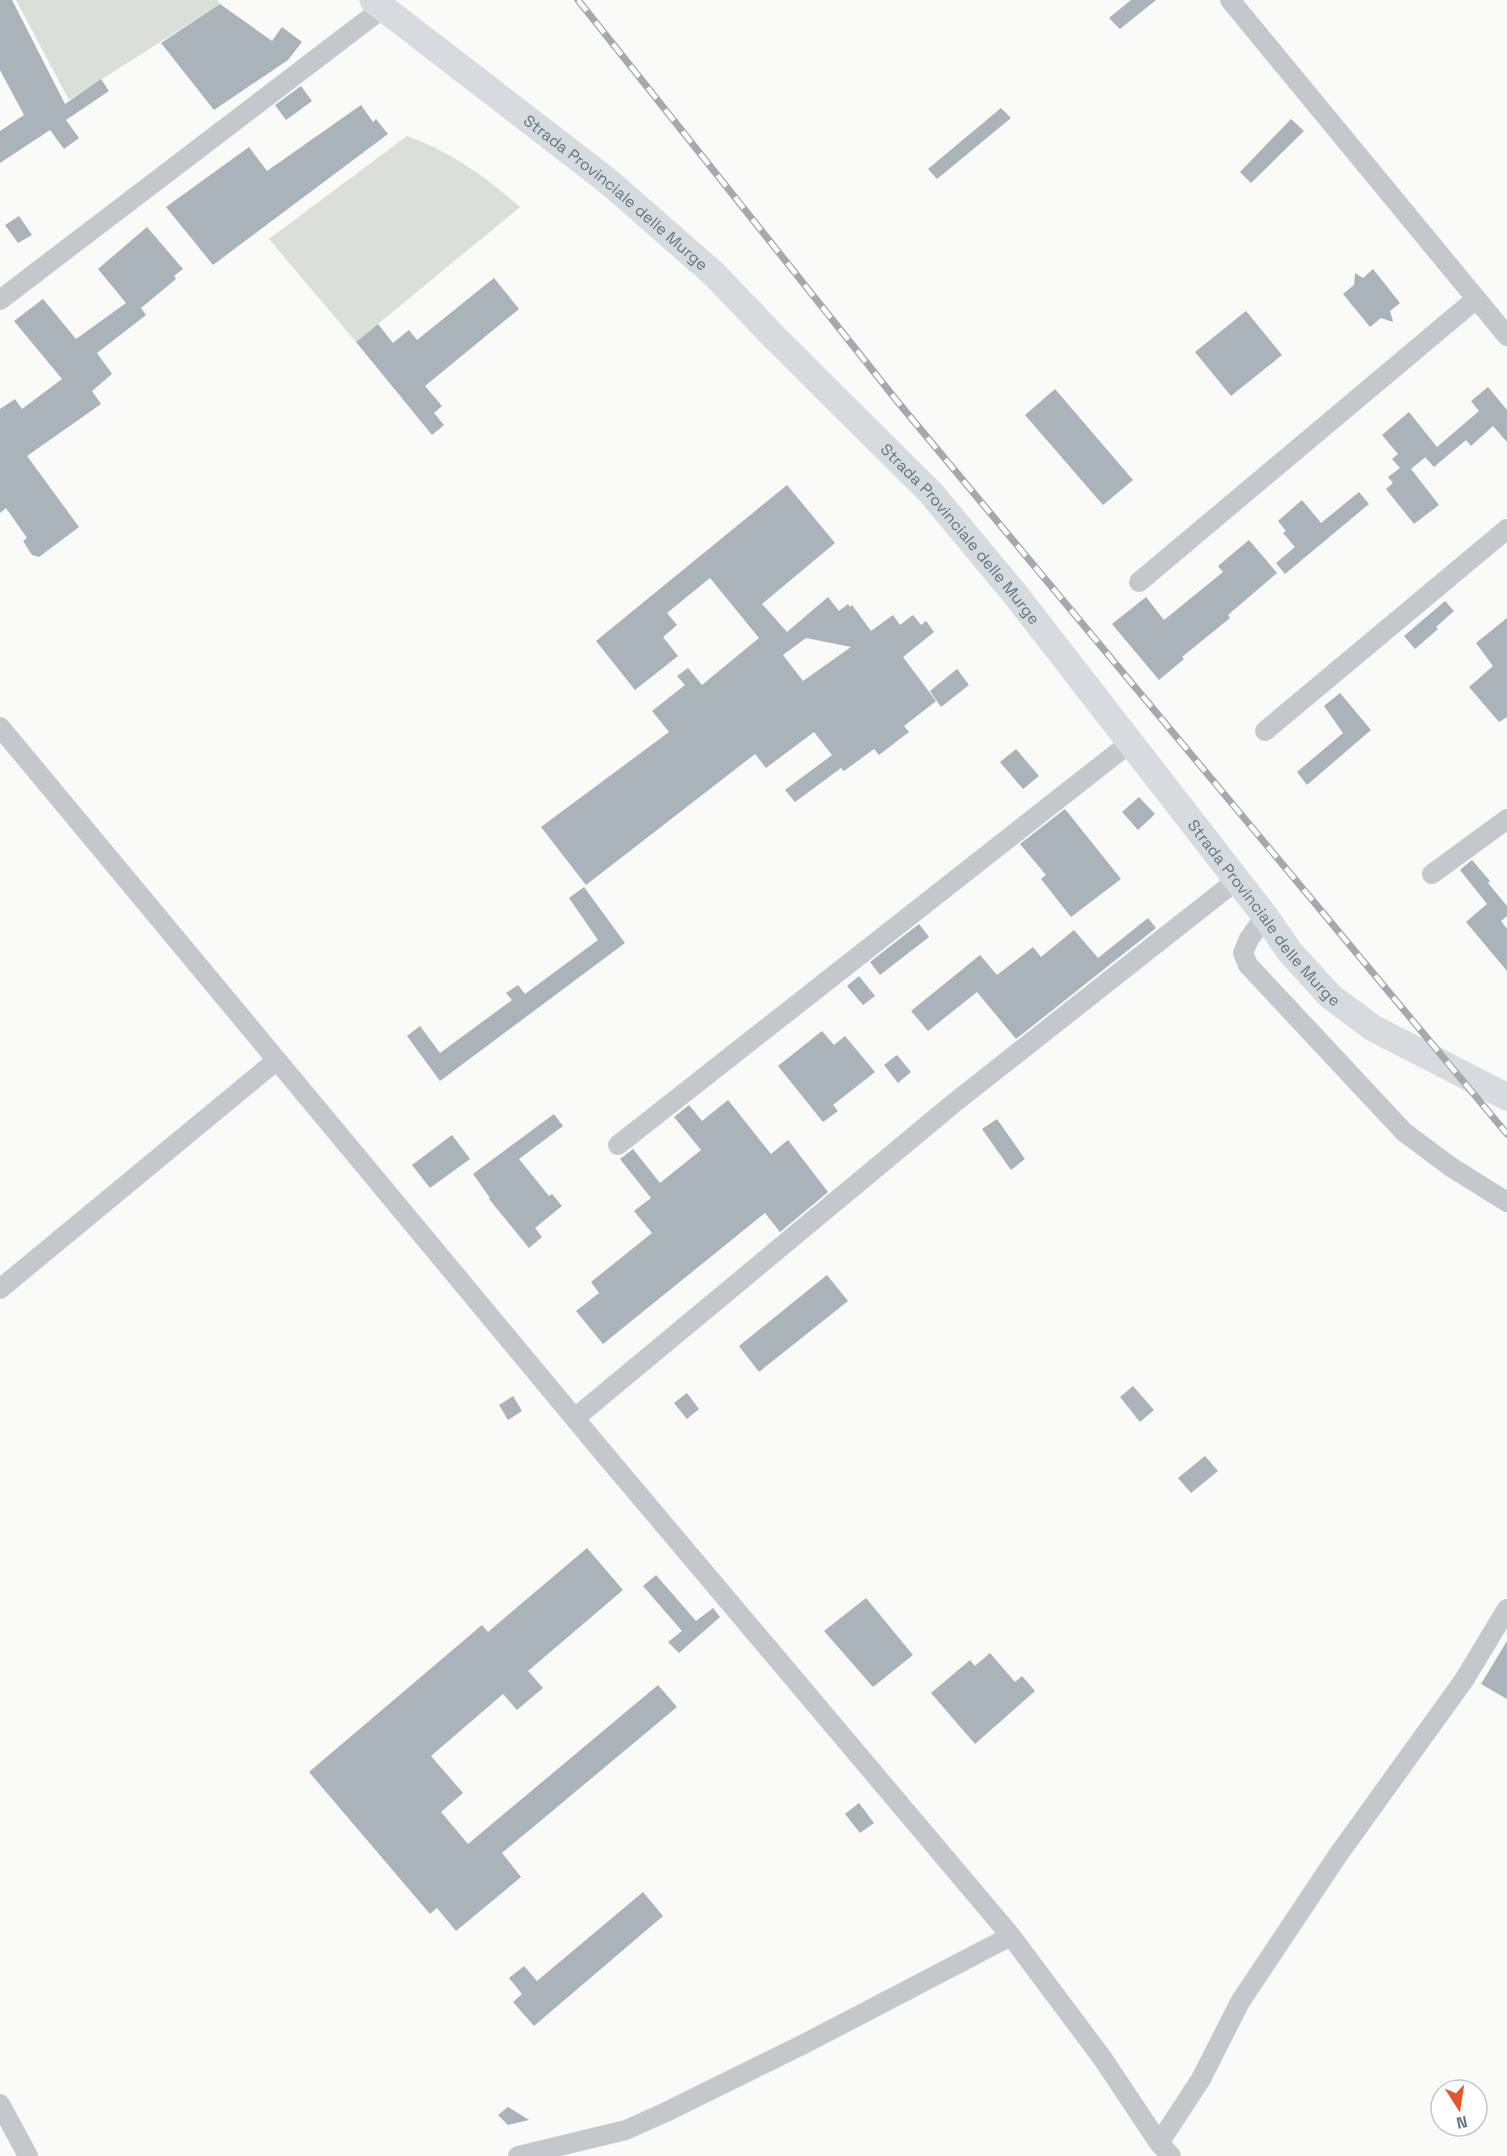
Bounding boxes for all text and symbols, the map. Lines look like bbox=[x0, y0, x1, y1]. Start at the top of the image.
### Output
street label: Strada Provinciale delle Murge bbox=[519, 110, 712, 275]
street label: Strada Provinciale delle Murge bbox=[876, 439, 1045, 629]
street label: Strada Provinciale delle Murge bbox=[1183, 815, 1344, 1011]
north arrow bbox=[1429, 2078, 1489, 2138]
text: N bbox=[1455, 2111, 1469, 2134]

